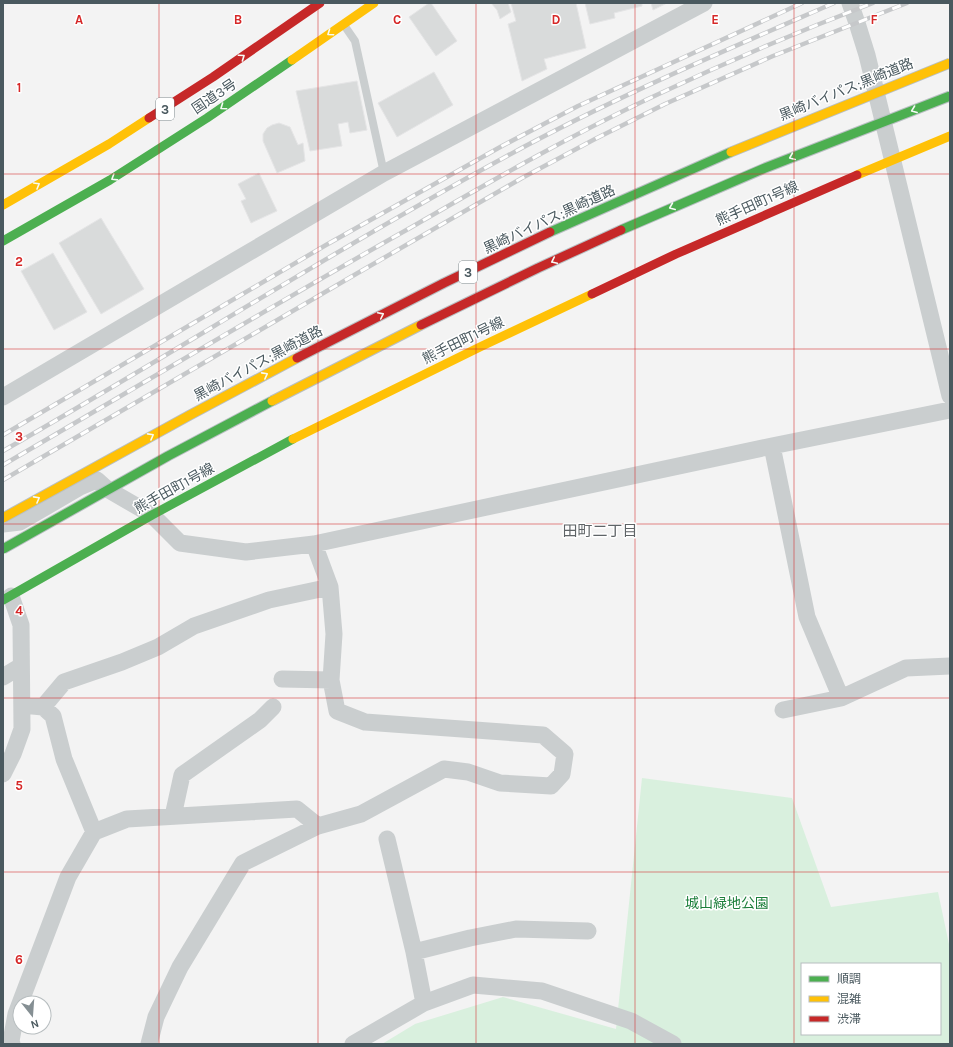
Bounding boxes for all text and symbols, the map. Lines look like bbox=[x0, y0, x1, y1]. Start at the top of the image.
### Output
text: A bbox=[75, 12, 83, 27]
text: B bbox=[234, 12, 242, 27]
text: C bbox=[393, 12, 401, 27]
text: D bbox=[552, 12, 561, 27]
text: E bbox=[711, 12, 719, 27]
text: F bbox=[870, 12, 878, 27]
one-way arrow bbox=[327, 28, 334, 36]
one-way arrow bbox=[238, 54, 245, 62]
street label: 黒崎バイパス;黒崎道路 bbox=[777, 55, 916, 124]
street label: 国道3号 bbox=[189, 75, 240, 118]
text: 1 bbox=[17, 80, 21, 95]
road number: 3 bbox=[156, 98, 174, 120]
one-way arrow bbox=[220, 102, 227, 110]
one-way arrow bbox=[910, 106, 917, 114]
one-way arrow bbox=[789, 152, 796, 160]
one-way arrow bbox=[111, 173, 118, 180]
street label: 熊手田町1号線 bbox=[713, 178, 801, 229]
street label: 黒崎バイパス;黒崎道路 bbox=[481, 181, 618, 257]
one-way arrow bbox=[33, 183, 40, 190]
one-way arrow bbox=[669, 202, 676, 210]
text: 2 bbox=[15, 254, 23, 269]
one-way arrow bbox=[551, 256, 558, 264]
road number: 3 bbox=[459, 261, 477, 283]
one-way arrow bbox=[376, 312, 384, 320]
street label: 熊手田町1号線 bbox=[420, 313, 507, 368]
street label: 黒崎バイパス;黒崎道路 bbox=[191, 322, 326, 405]
one-way arrow bbox=[261, 372, 268, 379]
text: 3 bbox=[15, 429, 23, 444]
one-way arrow bbox=[146, 433, 154, 440]
street label: 熊手田町1号線 bbox=[131, 460, 217, 517]
one-way arrow bbox=[33, 497, 40, 504]
district label: 田町二丁目 bbox=[562, 522, 638, 540]
text: 4 bbox=[15, 603, 23, 618]
text: 5 bbox=[15, 778, 23, 793]
park label: 城山緑地公園 bbox=[685, 895, 769, 912]
text: 6 bbox=[15, 952, 23, 967]
legend bbox=[801, 963, 941, 1035]
text: 順調 bbox=[837, 972, 861, 986]
text: 混雑 bbox=[837, 992, 861, 1006]
north arrow bbox=[12, 995, 52, 1035]
text: 渋滞 bbox=[837, 1012, 861, 1026]
text: N bbox=[29, 1017, 40, 1031]

